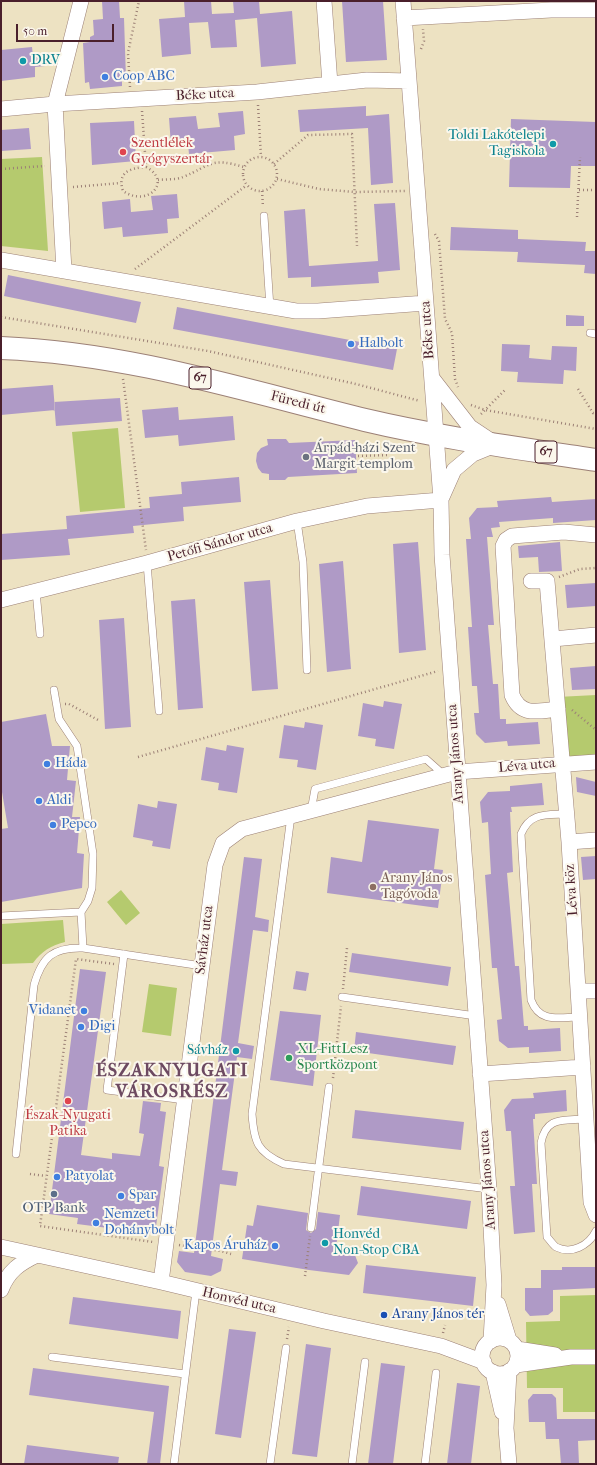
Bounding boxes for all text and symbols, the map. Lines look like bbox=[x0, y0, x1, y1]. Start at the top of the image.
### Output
scale bar bbox=[18, 16, 116, 42]
text: 50 m bbox=[23, 24, 47, 38]
place label: DRV bbox=[31, 53, 60, 69]
marker: DRV bbox=[18, 56, 28, 66]
place label: Coop ABC bbox=[113, 69, 175, 85]
marker: Coop ABC bbox=[100, 72, 110, 82]
street label: Béke utca bbox=[175, 85, 235, 105]
place label: Toldi Lakótelepi Tagiskola bbox=[448, 128, 545, 160]
place label: Szentlélek Gyógyszertár bbox=[131, 136, 212, 168]
marker: Toldi Lakótelepi Tagiskola bbox=[548, 139, 558, 149]
marker: Szentlélek Gyógyszertár bbox=[118, 147, 128, 157]
street label: Béke utca bbox=[418, 300, 438, 360]
place label: Halbolt bbox=[359, 336, 403, 352]
marker: Halbolt bbox=[346, 339, 356, 349]
road number: 67 bbox=[189, 367, 211, 389]
street label: Füredi út bbox=[269, 388, 327, 418]
place label: Árpád-házi Szent Margit-templom bbox=[314, 441, 416, 474]
road number: 67 bbox=[535, 441, 557, 463]
marker: Árpád-házi Szent Margit-templom bbox=[301, 452, 311, 462]
street label: Petőfi Sándor utca bbox=[165, 520, 275, 566]
street label: Arany János utca bbox=[444, 704, 468, 804]
street label: Léva utca bbox=[498, 755, 556, 777]
place label: Háda bbox=[55, 756, 87, 772]
marker: Háda bbox=[42, 759, 52, 769]
place label: Aldi bbox=[47, 793, 72, 809]
marker: Aldi bbox=[34, 796, 44, 806]
place label: Pepco bbox=[61, 817, 97, 833]
marker: Pepco bbox=[48, 820, 58, 830]
street label: Léva köz bbox=[562, 864, 582, 916]
place label: Arany János Tagóvoda bbox=[381, 871, 452, 904]
marker: Arany János Tagóvoda bbox=[368, 882, 378, 892]
street label: Sávház utca bbox=[192, 905, 218, 975]
place label: Vidanet bbox=[29, 1003, 76, 1019]
marker: Vidanet bbox=[79, 1006, 89, 1016]
place label: Digi bbox=[89, 1019, 115, 1035]
marker: Digi bbox=[76, 1022, 86, 1032]
place label: XL-FittLesz Sportközpont bbox=[297, 1042, 378, 1074]
place label: Sávház bbox=[187, 1043, 228, 1059]
marker: Sávház bbox=[231, 1046, 241, 1056]
marker: XL-FittLesz Sportközpont bbox=[284, 1053, 294, 1063]
district label: ÉSZAKNYUGATI VÁROSRÉSZ bbox=[96, 1061, 248, 1104]
marker: Észak-Nyugati Patika bbox=[63, 1096, 73, 1106]
place label: Észak-Nyugati Patika bbox=[25, 1108, 111, 1140]
street label: Arany János utca bbox=[476, 1130, 500, 1230]
place label: Patyolat bbox=[65, 1169, 114, 1185]
marker: Patyolat bbox=[52, 1172, 62, 1182]
place label: Spar bbox=[129, 1188, 156, 1204]
marker: OTP Bank bbox=[49, 1189, 59, 1199]
marker: Spar bbox=[116, 1191, 126, 1201]
place label: OTP Bank bbox=[23, 1201, 85, 1217]
place label: Nemzeti Dohánybolt bbox=[104, 1207, 174, 1240]
marker: Nemzeti Dohánybolt bbox=[91, 1218, 101, 1228]
place label: Honvéd Non-Stop CBA bbox=[333, 1227, 420, 1260]
place label: Kapos Áruház bbox=[184, 1238, 267, 1254]
marker: Honvéd Non-Stop CBA bbox=[320, 1238, 330, 1248]
marker: Kapos Áruház bbox=[270, 1241, 280, 1251]
street label: Honvéd utca bbox=[200, 1284, 278, 1318]
place label: Arany János tér bbox=[392, 1307, 484, 1323]
marker: Arany János tér bbox=[379, 1310, 389, 1320]

